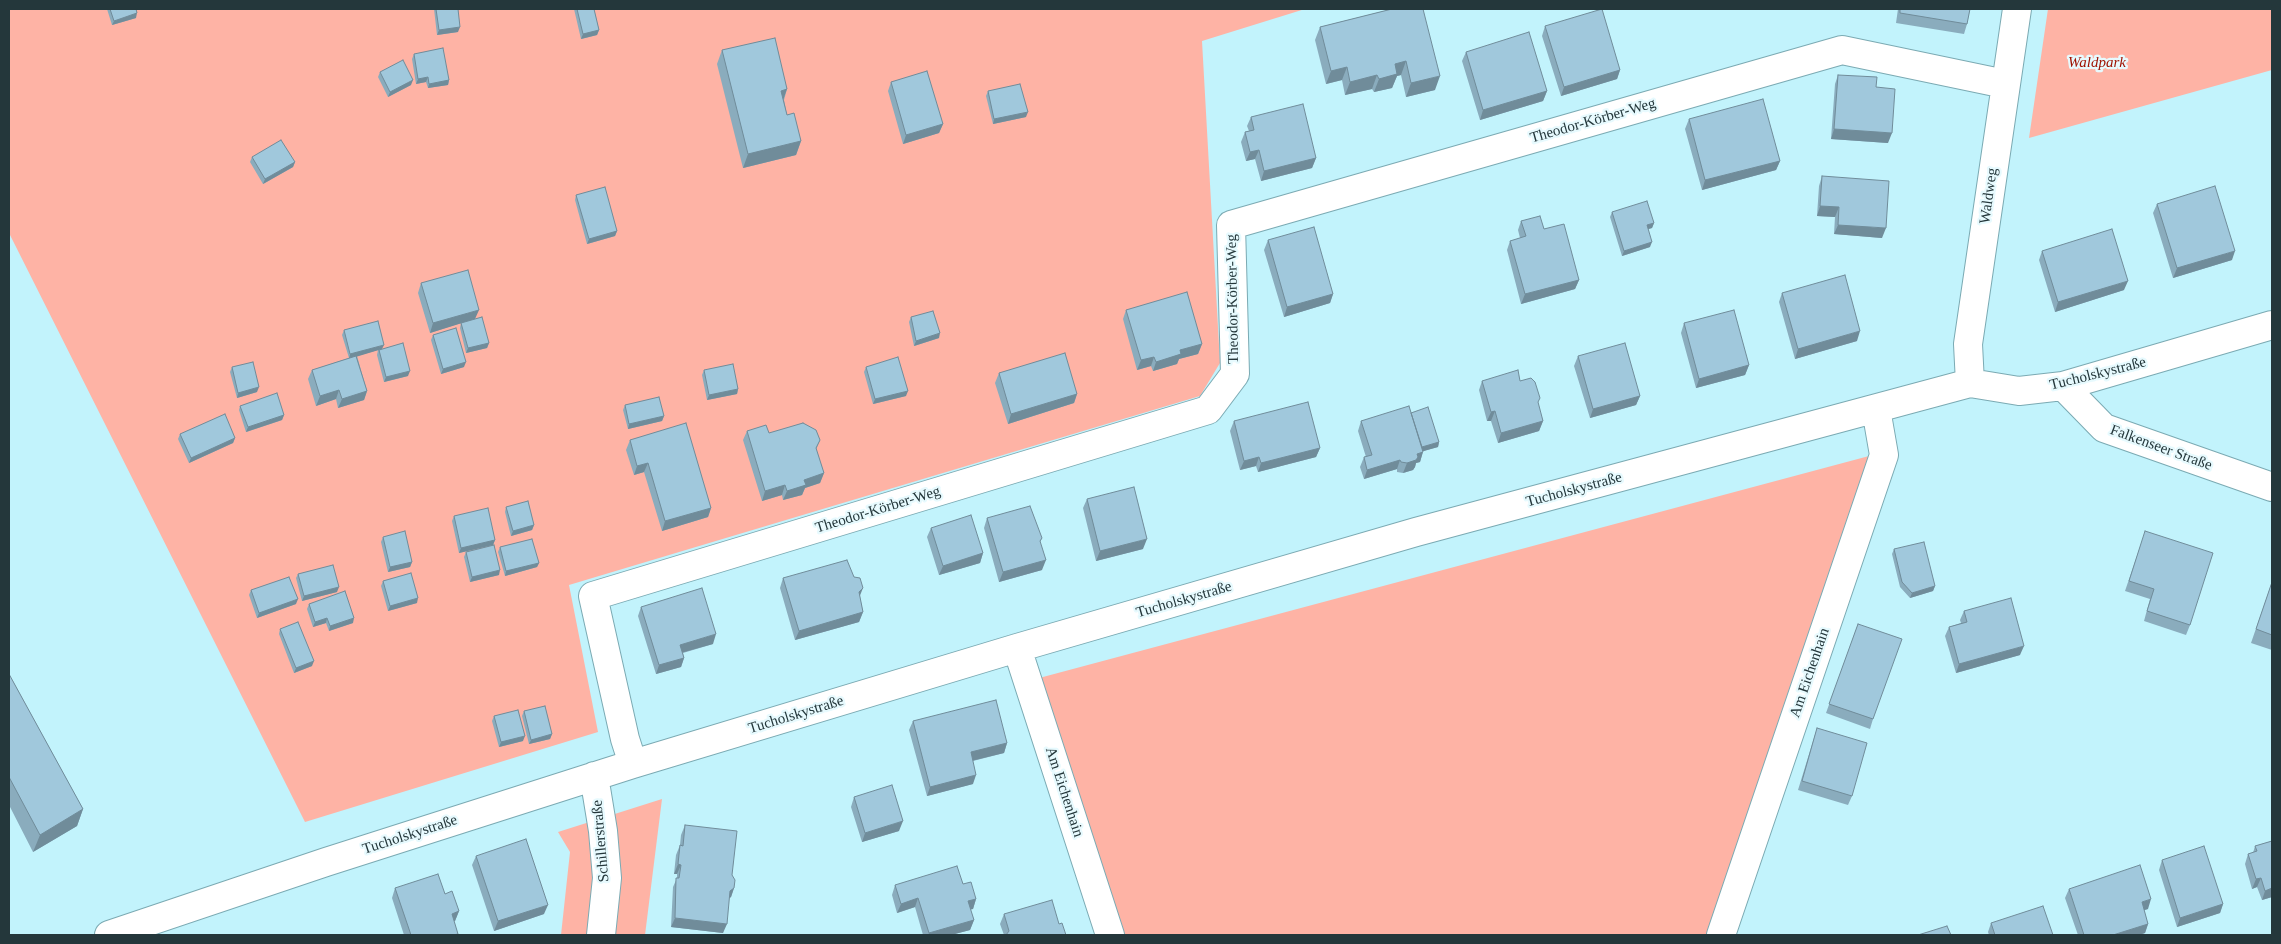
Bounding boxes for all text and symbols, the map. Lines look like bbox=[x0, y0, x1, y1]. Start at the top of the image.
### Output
park label: Waldpark bbox=[2068, 54, 2126, 72]
street label: Theodor-Körber-Weg bbox=[1528, 94, 1658, 148]
street label: Waldweg bbox=[1976, 167, 2002, 225]
street label: Theodor-Körber-Weg bbox=[1223, 234, 1243, 364]
street label: Tucholskystraße bbox=[2048, 353, 2148, 395]
street label: Falkenseer Straße bbox=[2108, 421, 2214, 475]
street label: Tucholskystraße bbox=[1524, 469, 1624, 511]
street label: Theodor-Körber-Weg bbox=[813, 482, 943, 538]
street label: Tucholskystraße bbox=[1134, 578, 1234, 622]
street label: Am Eichenhain bbox=[1786, 626, 1834, 720]
street label: Tucholskystraße bbox=[746, 692, 846, 738]
street label: Am Eichenhain bbox=[1041, 745, 1087, 839]
street label: Schillerstraße bbox=[588, 799, 614, 883]
street label: Tucholskystraße bbox=[360, 811, 460, 859]

